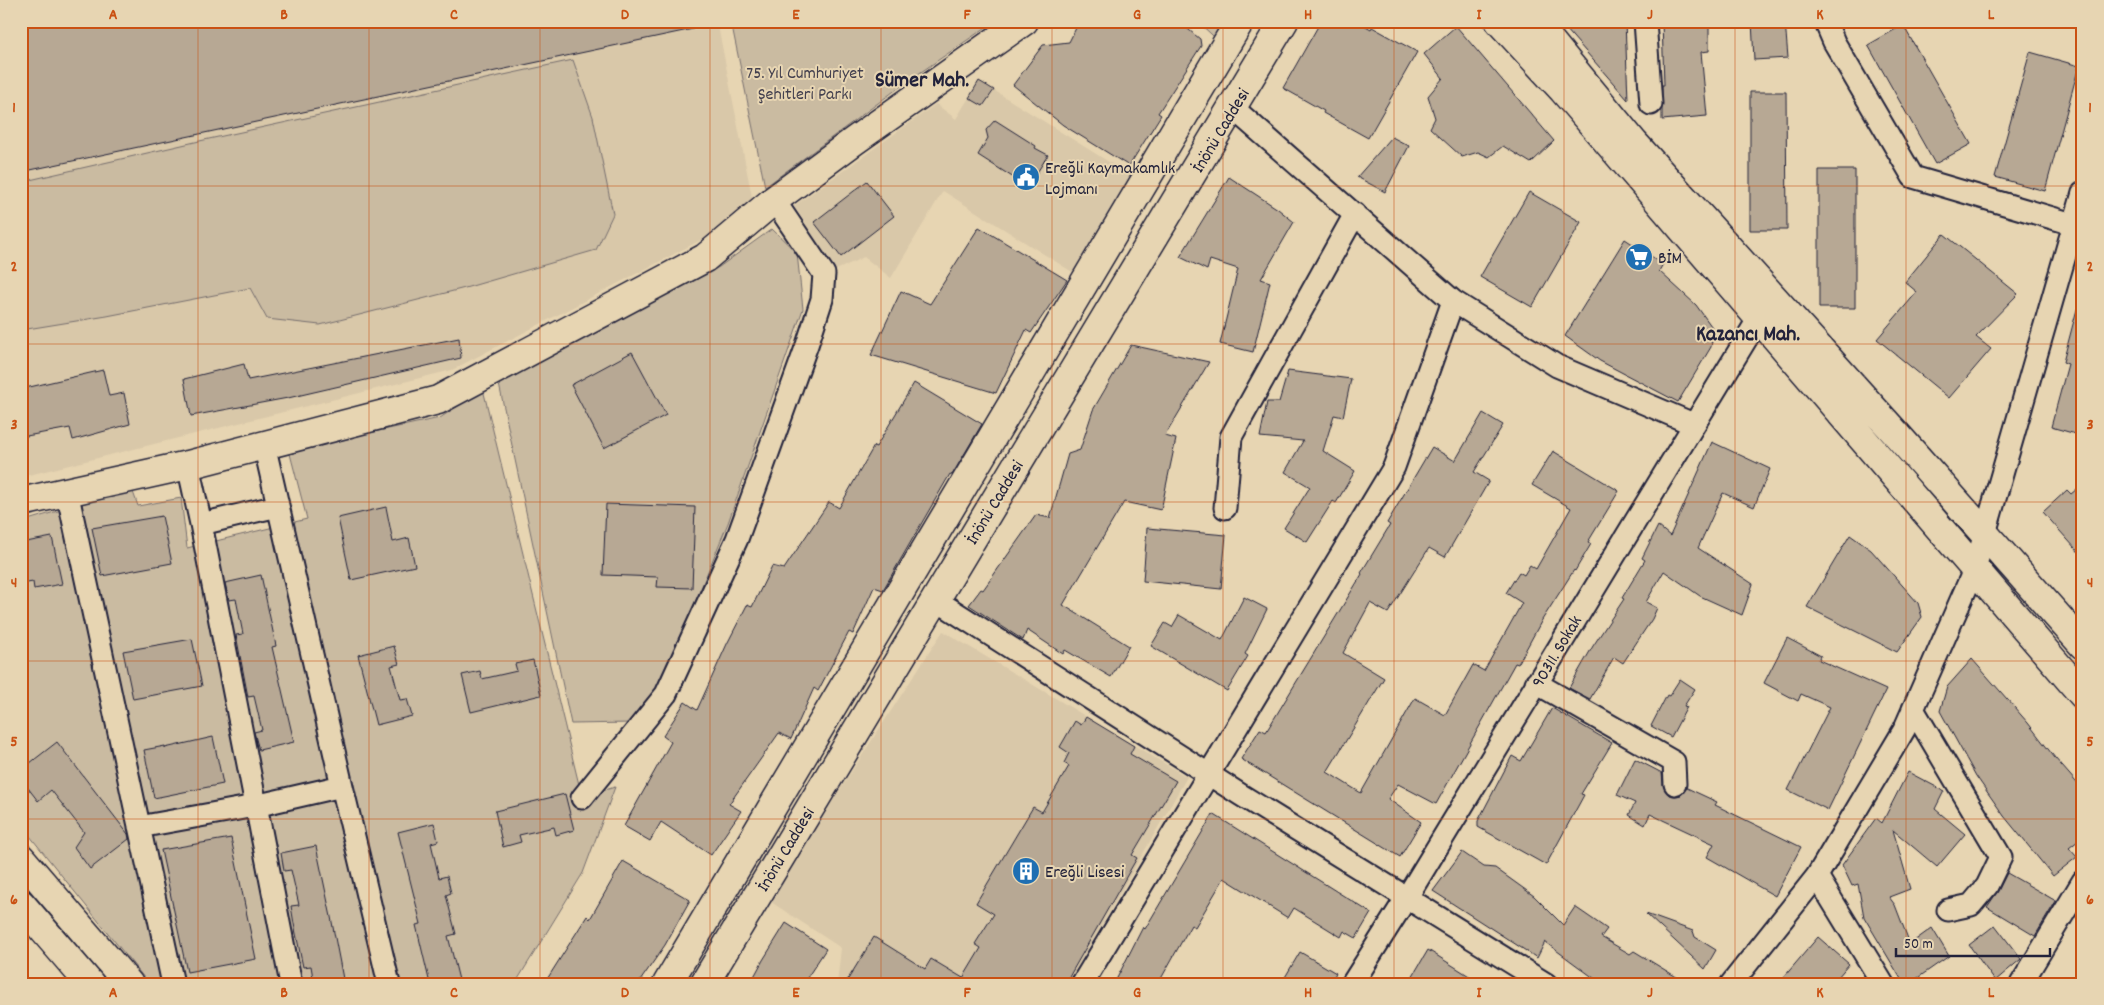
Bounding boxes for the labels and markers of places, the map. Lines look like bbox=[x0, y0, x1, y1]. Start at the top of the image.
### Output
place label: Ereğli Kaymakamlık Lojmanı bbox=[1045, 157, 1175, 203]
public building icon: Ereğli Kaymakamlık Lojmanı bbox=[1011, 162, 1041, 192]
supermarket icon: BİM bbox=[1624, 242, 1654, 272]
place label: BİM bbox=[1658, 247, 1682, 272]
building icon: Ereğli Lisesi bbox=[1011, 856, 1041, 886]
place label: Ereğli Lisesi bbox=[1045, 861, 1124, 886]

